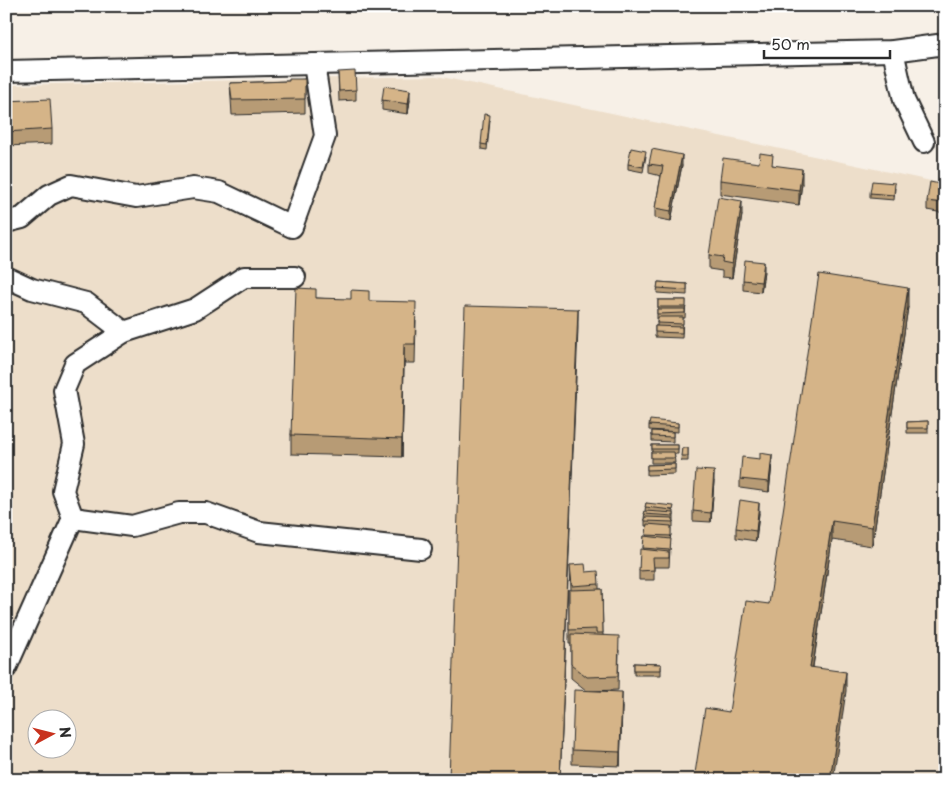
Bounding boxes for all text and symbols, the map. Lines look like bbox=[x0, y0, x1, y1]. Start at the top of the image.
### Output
scale bar bbox=[764, 28, 890, 60]
text: 50 m bbox=[771, 32, 810, 55]
north arrow bbox=[28, 708, 78, 758]
text: N bbox=[54, 726, 76, 739]

